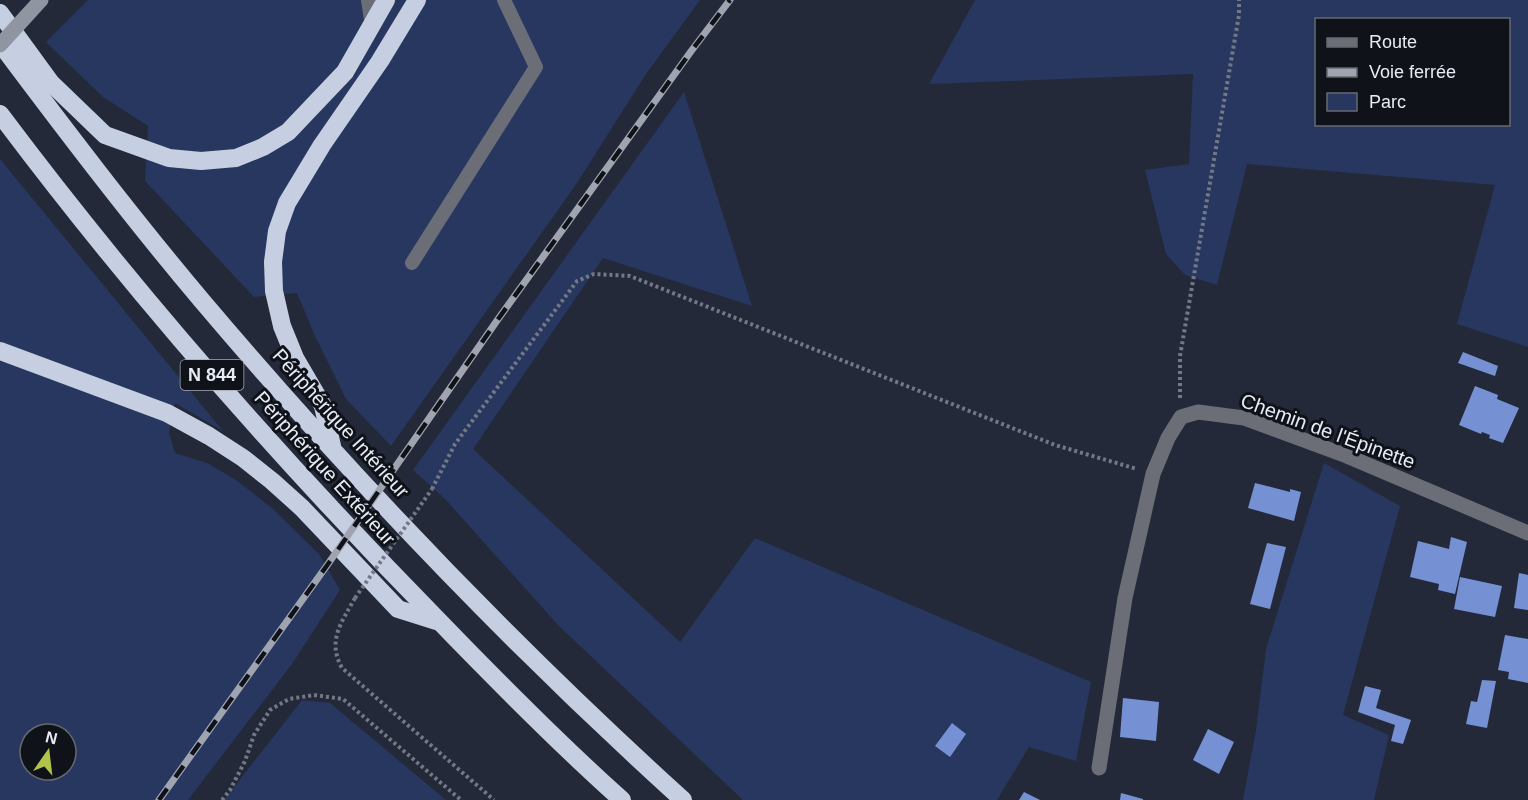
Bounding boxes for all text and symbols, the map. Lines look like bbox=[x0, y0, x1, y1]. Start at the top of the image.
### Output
legend bbox=[1315, 18, 1510, 126]
text: Route bbox=[1369, 32, 1417, 52]
text: Voie ferrée bbox=[1369, 62, 1456, 82]
text: Parc bbox=[1369, 92, 1406, 112]
street label: Périphérique Intérieur bbox=[268, 344, 414, 502]
road number: N 844 bbox=[180, 360, 244, 390]
street label: Périphérique Extérieur bbox=[250, 387, 400, 550]
street label: Chemin de l'Épinette bbox=[1238, 389, 1418, 473]
north arrow bbox=[18, 722, 78, 782]
text: N bbox=[44, 728, 59, 748]

